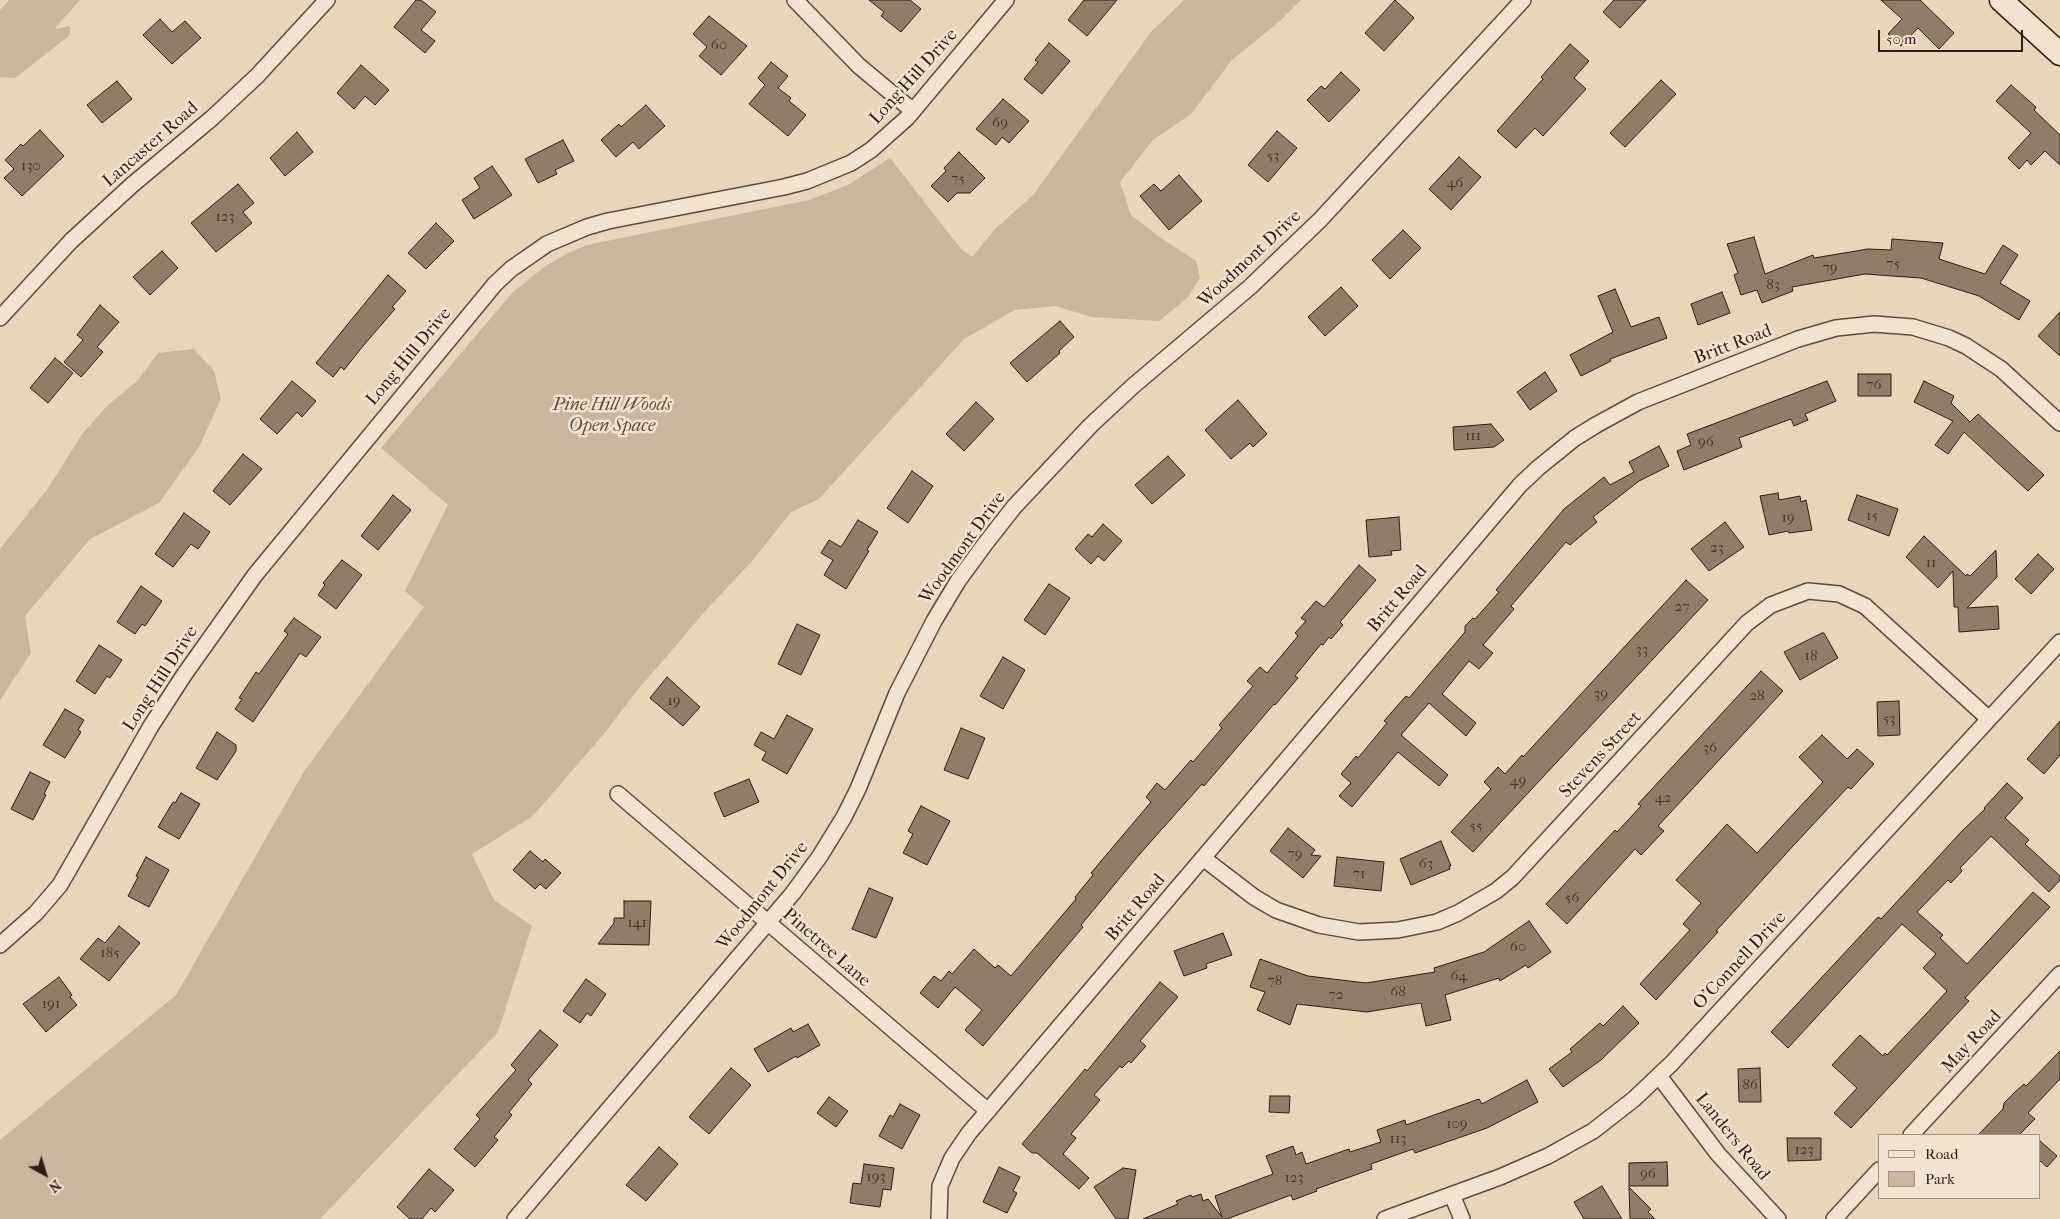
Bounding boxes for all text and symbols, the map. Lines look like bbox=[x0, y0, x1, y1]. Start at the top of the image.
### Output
scale bar bbox=[1880, 20, 2025, 52]
street label: Long Hill Drive bbox=[865, 25, 963, 129]
text: 50 m bbox=[1886, 30, 1916, 48]
house number: 60 bbox=[711, 36, 727, 54]
street label: Lancaster Road bbox=[99, 98, 203, 192]
house number: 69 bbox=[992, 114, 1008, 132]
house number: 53 bbox=[1267, 147, 1279, 165]
house number: 130 bbox=[21, 157, 41, 175]
house number: 75 bbox=[951, 170, 965, 188]
house number: 46 bbox=[1447, 174, 1463, 192]
street label: Woodmont Drive bbox=[1194, 206, 1306, 312]
house number: 123 bbox=[215, 208, 235, 226]
house number: 75 bbox=[1886, 255, 1900, 273]
house number: 79 bbox=[1822, 259, 1838, 277]
house number: 83 bbox=[1766, 276, 1780, 294]
street label: Long Hill Drive bbox=[362, 304, 456, 410]
street label: Britt Road bbox=[1691, 320, 1775, 370]
house number: 76 bbox=[1866, 376, 1882, 394]
park label: Pine Hill Woods Open Space bbox=[553, 395, 671, 438]
house number: 111 bbox=[1465, 427, 1481, 445]
house number: 96 bbox=[1698, 433, 1714, 451]
street label: Woodmont Drive bbox=[915, 488, 1011, 608]
house number: 15 bbox=[1866, 507, 1878, 525]
house number: 19 bbox=[1781, 509, 1795, 527]
house number: 23 bbox=[1710, 539, 1724, 557]
house number: 11 bbox=[1926, 554, 1936, 572]
street label: Britt Road bbox=[1364, 561, 1432, 637]
house number: 27 bbox=[1675, 598, 1689, 616]
street label: Long Hill Drive bbox=[119, 622, 203, 736]
house number: 33 bbox=[1636, 641, 1648, 659]
house number: 18 bbox=[1805, 647, 1817, 665]
house number: 39 bbox=[1594, 685, 1608, 703]
house number: 28 bbox=[1749, 687, 1765, 705]
house number: 19 bbox=[667, 692, 681, 710]
street label: Stevens Street bbox=[1555, 707, 1647, 803]
house number: 53 bbox=[1883, 710, 1895, 728]
house number: 36 bbox=[1703, 739, 1717, 757]
house number: 49 bbox=[1510, 772, 1526, 790]
house number: 42 bbox=[1655, 789, 1671, 807]
house number: 55 bbox=[1470, 817, 1482, 835]
street label: Woodmont Drive bbox=[713, 838, 813, 954]
house number: 79 bbox=[1287, 845, 1303, 863]
house number: 63 bbox=[1419, 855, 1433, 873]
house number: 71 bbox=[1353, 865, 1365, 883]
street label: Britt Road bbox=[1102, 870, 1170, 946]
house number: 56 bbox=[1565, 889, 1579, 907]
street label: Pinetree Lane bbox=[778, 904, 874, 992]
street label: O'Connell Drive bbox=[1689, 907, 1791, 1015]
house number: 141 bbox=[627, 914, 647, 932]
house number: 60 bbox=[1510, 938, 1526, 956]
house number: 185 bbox=[100, 944, 120, 962]
house number: 64 bbox=[1451, 967, 1467, 985]
house number: 78 bbox=[1268, 972, 1282, 990]
house number: 68 bbox=[1390, 983, 1406, 1001]
house number: 72 bbox=[1329, 986, 1343, 1004]
house number: 191 bbox=[42, 995, 60, 1013]
street label: May Road bbox=[1937, 1006, 2007, 1078]
house number: 86 bbox=[1742, 1076, 1758, 1094]
street label: Landers Road bbox=[1690, 1089, 1774, 1185]
house number: 109 bbox=[1446, 1115, 1468, 1133]
house number: 113 bbox=[1390, 1130, 1406, 1148]
legend bbox=[1878, 1134, 2040, 1199]
house number: 123 bbox=[1794, 1141, 1814, 1159]
text: Road bbox=[1925, 1145, 1958, 1163]
north arrow bbox=[20, 1149, 70, 1199]
house number: 96 bbox=[1640, 1165, 1656, 1183]
house number: 193 bbox=[866, 1168, 886, 1186]
house number: 123 bbox=[1284, 1169, 1304, 1187]
text: Park bbox=[1925, 1170, 1955, 1188]
text: N bbox=[45, 1176, 64, 1196]

